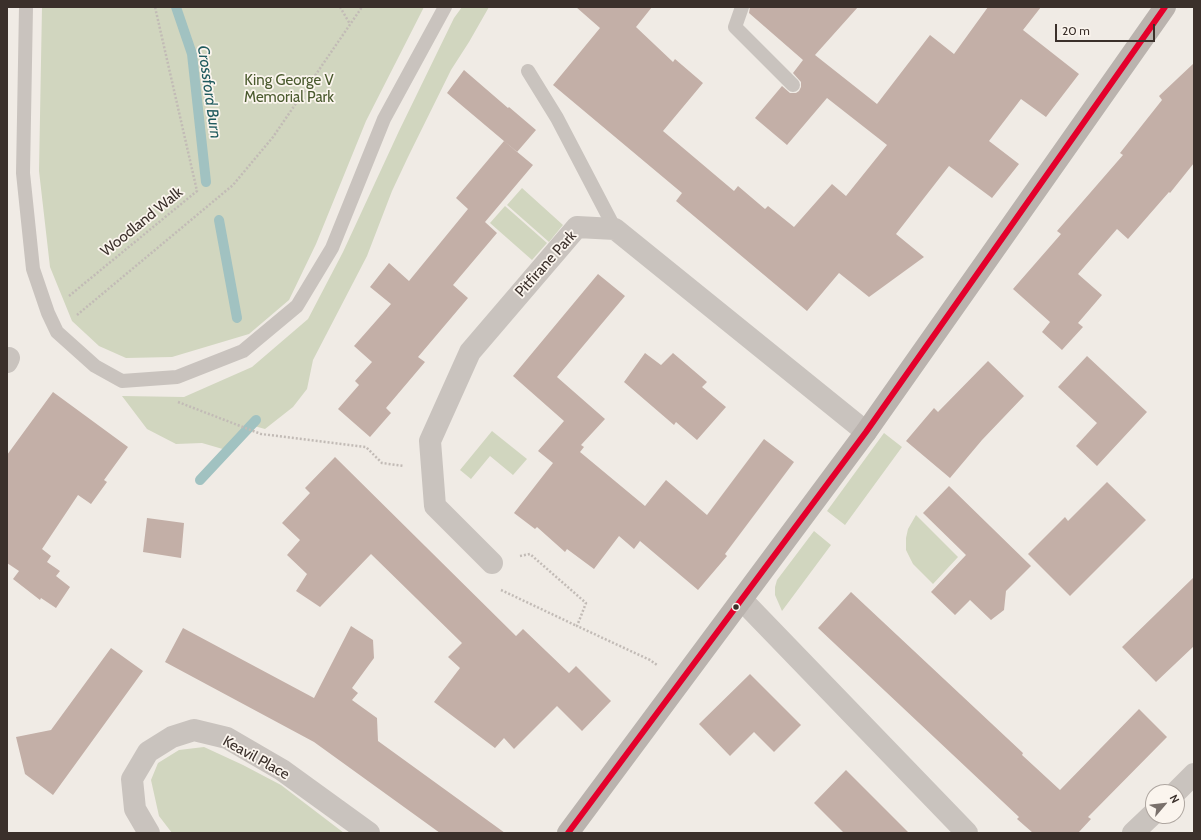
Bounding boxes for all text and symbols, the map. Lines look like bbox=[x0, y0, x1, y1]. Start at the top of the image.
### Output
scale bar bbox=[1057, 16, 1157, 42]
text: 20 m bbox=[1062, 23, 1090, 38]
water label: Crossford Burn bbox=[193, 44, 225, 140]
park label: King George V Memorial Park bbox=[244, 72, 334, 107]
street label: Woodland Walk bbox=[97, 183, 187, 261]
street label: Pitfirane Park bbox=[511, 227, 581, 301]
unlabelled marker bbox=[731, 602, 741, 612]
street label: Keavil Place bbox=[219, 732, 293, 784]
north arrow bbox=[1145, 784, 1185, 824]
text: N bbox=[1167, 792, 1183, 806]

